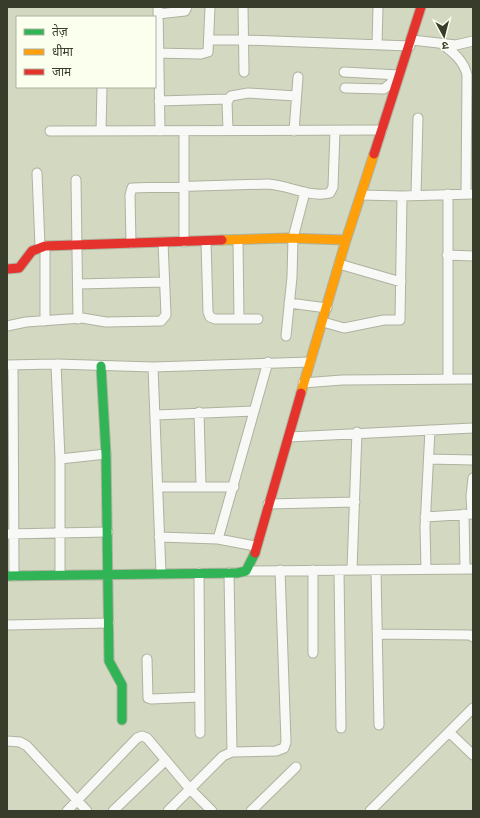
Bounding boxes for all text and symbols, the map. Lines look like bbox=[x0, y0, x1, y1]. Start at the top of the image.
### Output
legend bbox=[16, 16, 156, 88]
north arrow bbox=[424, 16, 464, 56]
text: तेज़ bbox=[52, 24, 69, 39]
text: उ bbox=[441, 39, 449, 53]
text: धीमा bbox=[52, 44, 74, 59]
text: जाम bbox=[52, 64, 72, 79]

